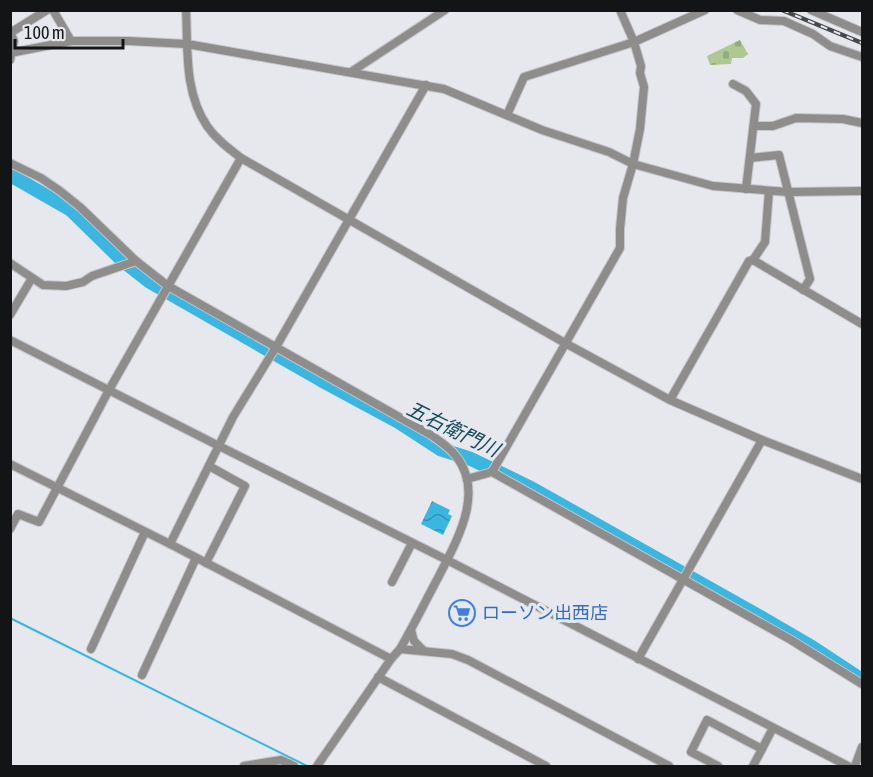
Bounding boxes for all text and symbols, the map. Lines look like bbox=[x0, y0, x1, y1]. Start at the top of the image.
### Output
scale bar bbox=[15, 12, 123, 50]
text: 100 m bbox=[24, 22, 65, 43]
water label: 五右衛門川 bbox=[403, 396, 505, 462]
supermarket icon: ローソン出西店 bbox=[447, 598, 477, 628]
place label: ローソン出西店 bbox=[482, 602, 608, 623]

